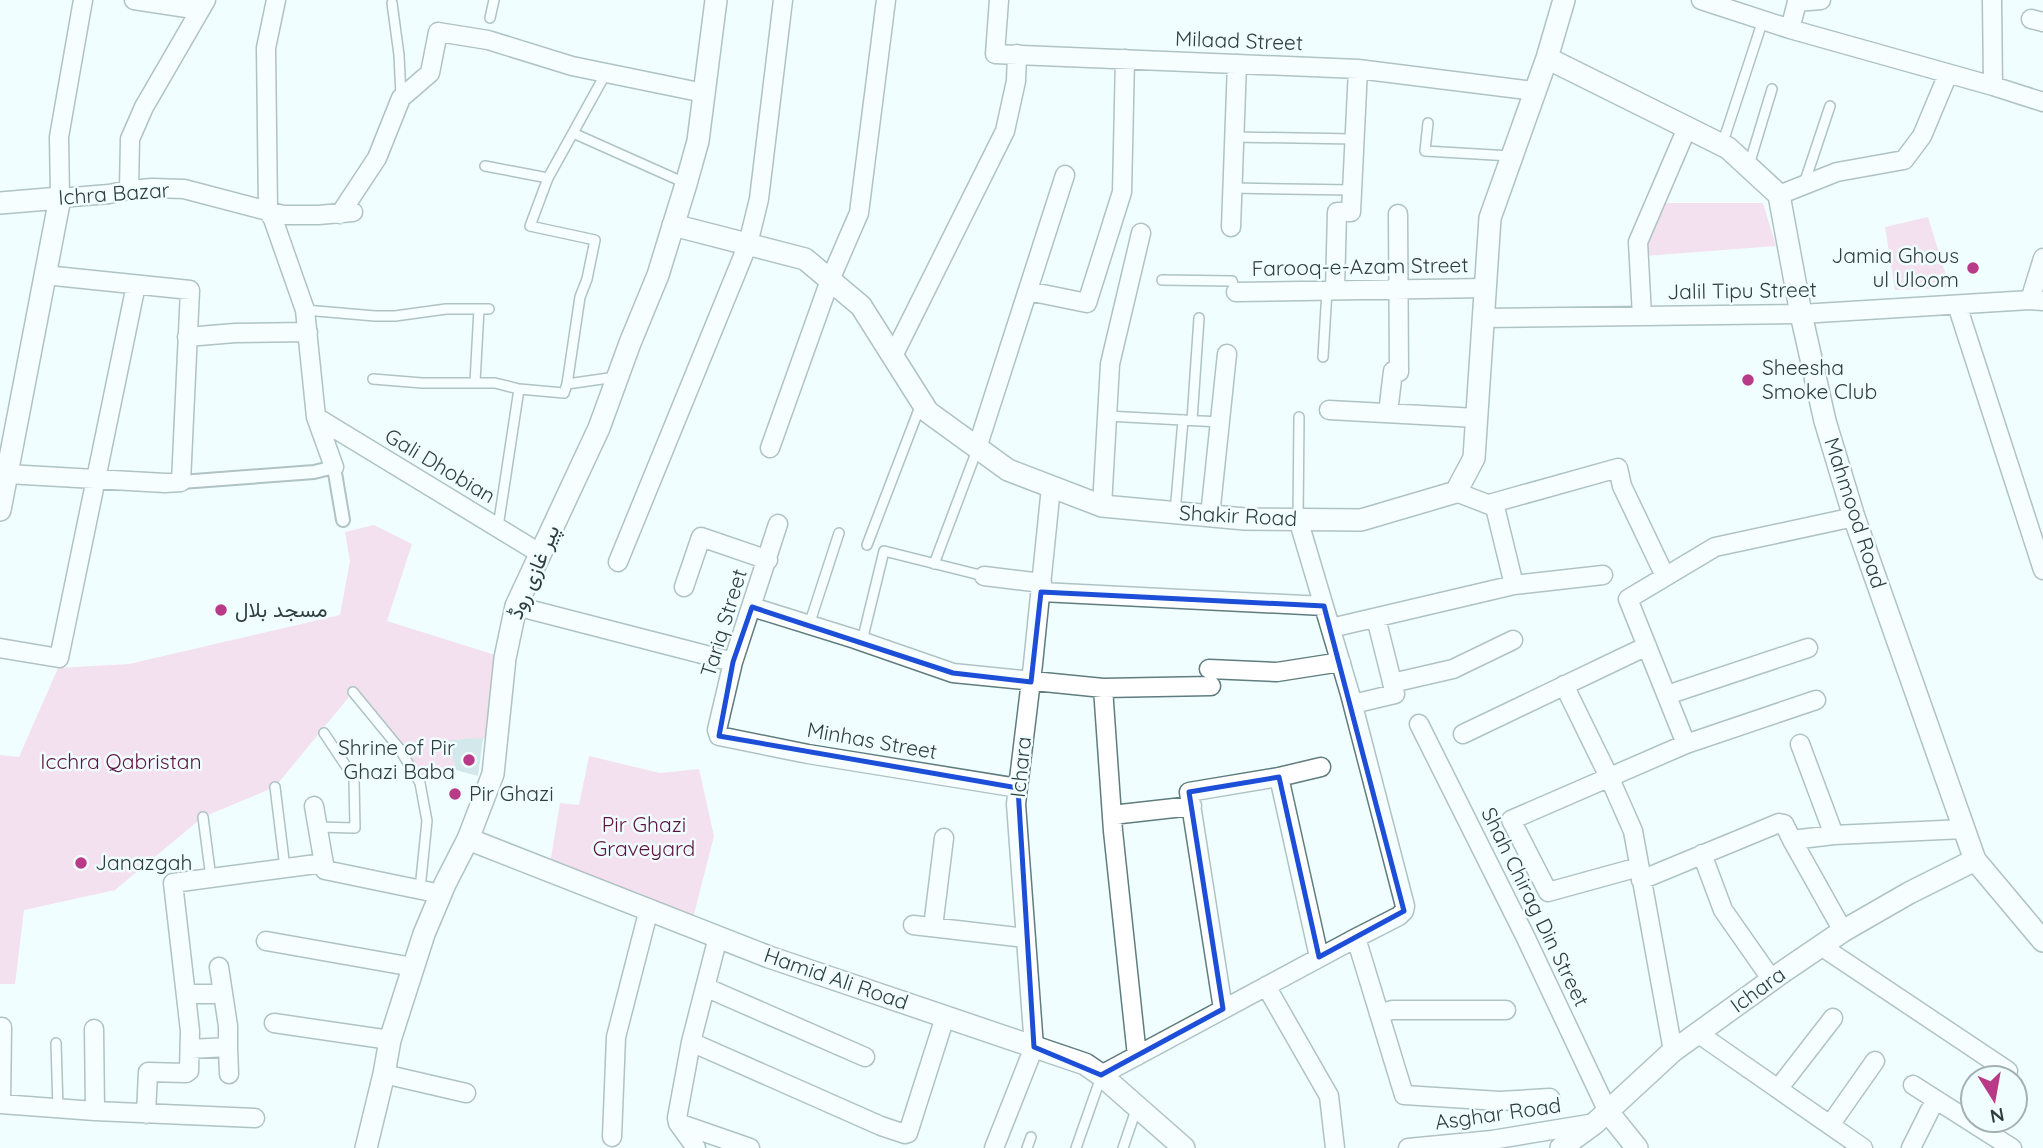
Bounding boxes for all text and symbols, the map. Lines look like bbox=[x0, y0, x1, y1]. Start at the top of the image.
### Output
street label: Milaad Street bbox=[1175, 25, 1304, 55]
street label: Ichra Bazar bbox=[57, 176, 171, 210]
place label: Jamia Ghous ul Uloom bbox=[1831, 242, 1959, 292]
street label: Farooq-e-Azam Street bbox=[1251, 251, 1469, 281]
marker: Jamia Ghous ul Uloom bbox=[1965, 260, 1981, 276]
street label: Jalil Tipu Street bbox=[1667, 276, 1817, 304]
place label: Sheesha Smoke Club bbox=[1762, 354, 1877, 404]
marker: Sheesha Smoke Club bbox=[1740, 372, 1756, 388]
street label: Gali Dhobian bbox=[380, 422, 501, 508]
street label: Mahmood Road bbox=[1819, 434, 1893, 591]
street label: Shakir Road bbox=[1178, 499, 1298, 531]
street label: پیر غازی روڈ bbox=[502, 521, 566, 623]
street label: Tariq Street bbox=[694, 565, 752, 680]
place label: مسجد بلال bbox=[235, 596, 327, 622]
marker: مسجد بلال bbox=[213, 602, 229, 618]
street label: Minhas Street bbox=[805, 716, 939, 764]
place label: Shrine of Pir Ghazi Baba bbox=[338, 734, 455, 784]
street label: Ichara bbox=[1004, 735, 1036, 799]
park label: Icchra Qabristan bbox=[40, 748, 202, 774]
marker: Shrine of Pir Ghazi Baba bbox=[461, 752, 477, 768]
place label: Pir Ghazi bbox=[469, 780, 554, 806]
marker: Pir Ghazi bbox=[447, 786, 463, 802]
street label: Shah Chirag Din Street bbox=[1476, 803, 1595, 1010]
park label: Pir Ghazi Graveyard bbox=[593, 811, 695, 861]
place label: Janazgah bbox=[95, 849, 192, 875]
marker: Janazgah bbox=[73, 855, 89, 871]
street label: Hamid Ali Road bbox=[761, 941, 912, 1015]
street label: Ichara bbox=[1725, 961, 1790, 1018]
north arrow bbox=[1959, 1064, 2029, 1134]
street label: Asghar Road bbox=[1433, 1091, 1563, 1135]
text: N bbox=[1988, 1103, 2006, 1129]

